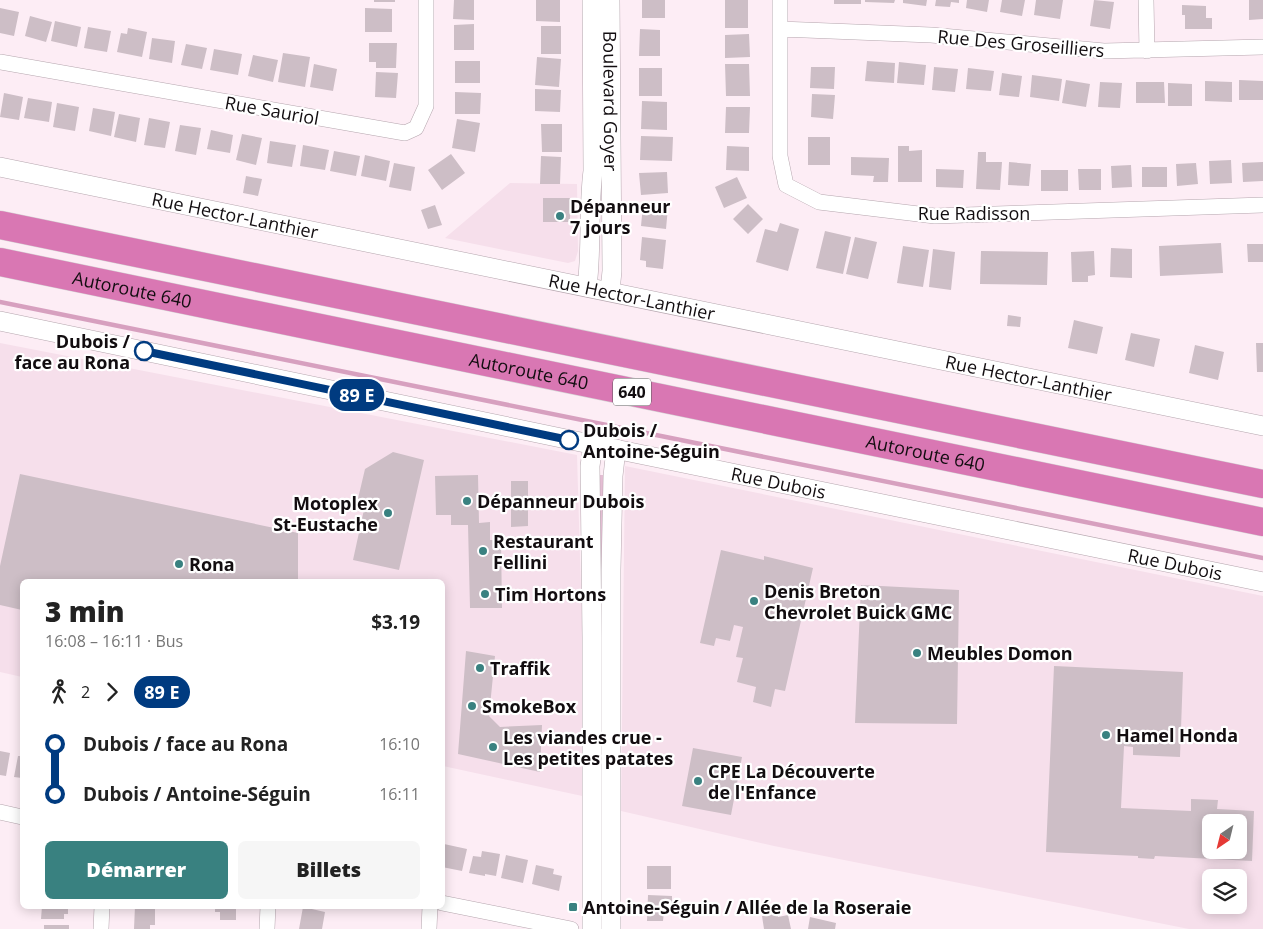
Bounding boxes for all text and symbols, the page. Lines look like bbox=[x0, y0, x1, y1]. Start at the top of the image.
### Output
street label: Rue Des Groseilliers bbox=[937, 24, 1105, 62]
street label: Boulevard Goyer bbox=[598, 31, 623, 172]
street label: Rue Sauriol bbox=[223, 90, 321, 130]
street label: Rue Hector-Lanthier bbox=[150, 186, 321, 244]
place label: Dépanneur 7 jours bbox=[570, 194, 671, 239]
street label: Rue Radisson bbox=[918, 201, 1030, 225]
marker: Dépanneur 7 jours bbox=[554, 210, 566, 222]
street label: Autoroute 640 bbox=[71, 265, 194, 313]
street label: Rue Hector-Lanthier bbox=[547, 268, 718, 325]
place label: Dubois / face au Rona bbox=[14, 329, 131, 374]
marker: Dubois / face au Rona bbox=[134, 341, 154, 361]
street label: Autoroute 640 bbox=[467, 347, 591, 395]
street label: Rue Hector-Lanthier bbox=[943, 349, 1115, 407]
road number: 640 bbox=[613, 378, 651, 406]
line badge: 89 E bbox=[322, 379, 392, 411]
text: 89 E bbox=[339, 383, 375, 407]
place label: Dubois / Antoine-Séguin bbox=[583, 418, 720, 463]
street label: Autoroute 640 bbox=[864, 429, 987, 476]
marker: Dubois / Antoine-Séguin bbox=[559, 430, 579, 450]
street label: Rue Dubois bbox=[729, 461, 828, 504]
place label: Dépanneur Dubois bbox=[477, 489, 644, 513]
place label: Motoplex St-Eustache bbox=[273, 491, 379, 536]
marker: Dépanneur Dubois bbox=[461, 495, 473, 507]
marker: Motoplex St-Eustache bbox=[382, 507, 394, 519]
place label: Restaurant Fellini bbox=[493, 529, 594, 574]
street label: Rue Dubois bbox=[1126, 543, 1225, 585]
marker: Restaurant Fellini bbox=[477, 545, 489, 557]
place label: Rona bbox=[189, 552, 235, 576]
marker: Rona bbox=[173, 558, 185, 570]
place label: Denis Breton Chevrolet Buick GMC bbox=[764, 579, 952, 624]
place label: Tim Hortons bbox=[495, 582, 606, 606]
marker: Tim Hortons bbox=[479, 588, 491, 600]
text: 3 min bbox=[45, 592, 125, 630]
marker: Denis Breton Chevrolet Buick GMC bbox=[748, 595, 760, 607]
text: $3.19 bbox=[371, 609, 420, 635]
text: 16:08 – 16:11 · Bus bbox=[45, 630, 183, 652]
place label: Meubles Domon bbox=[927, 641, 1073, 665]
marker: Meubles Domon bbox=[911, 647, 923, 659]
place label: Traffik bbox=[490, 656, 551, 680]
marker: Traffik bbox=[474, 662, 486, 674]
icon: walk bbox=[45, 678, 73, 706]
icon: forward bbox=[98, 678, 126, 706]
text: 89 E bbox=[144, 680, 180, 704]
text: 2 bbox=[81, 681, 90, 703]
place label: SmokeBox bbox=[482, 694, 577, 718]
marker: SmokeBox bbox=[466, 700, 478, 712]
place label: Hamel Honda bbox=[1116, 723, 1238, 747]
place label: Les viandes crue - Les petites patates bbox=[503, 725, 673, 770]
marker: Hamel Honda bbox=[1100, 729, 1112, 741]
text: Dubois / face au Rona bbox=[83, 731, 288, 757]
text: 16:10 bbox=[379, 733, 420, 755]
marker: Les viandes crue - Les petites patates bbox=[487, 741, 499, 753]
place label: CPE La Découverte de l'Enfance bbox=[708, 759, 875, 804]
marker: CPE La Découverte de l'Enfance bbox=[692, 775, 704, 787]
text: Dubois / Antoine-Séguin bbox=[83, 781, 311, 807]
text: 16:11 bbox=[379, 783, 420, 805]
north arrow bbox=[1202, 814, 1248, 859]
map controls bbox=[1202, 814, 1247, 914]
button: Démarrer bbox=[45, 841, 228, 899]
button: Billets bbox=[238, 841, 420, 899]
button: layers bbox=[1202, 869, 1247, 914]
place label: Antoine-Séguin / Allée de la Roseraie bbox=[583, 895, 912, 919]
marker: Antoine-Séguin / Allée de la Roseraie bbox=[567, 901, 579, 913]

